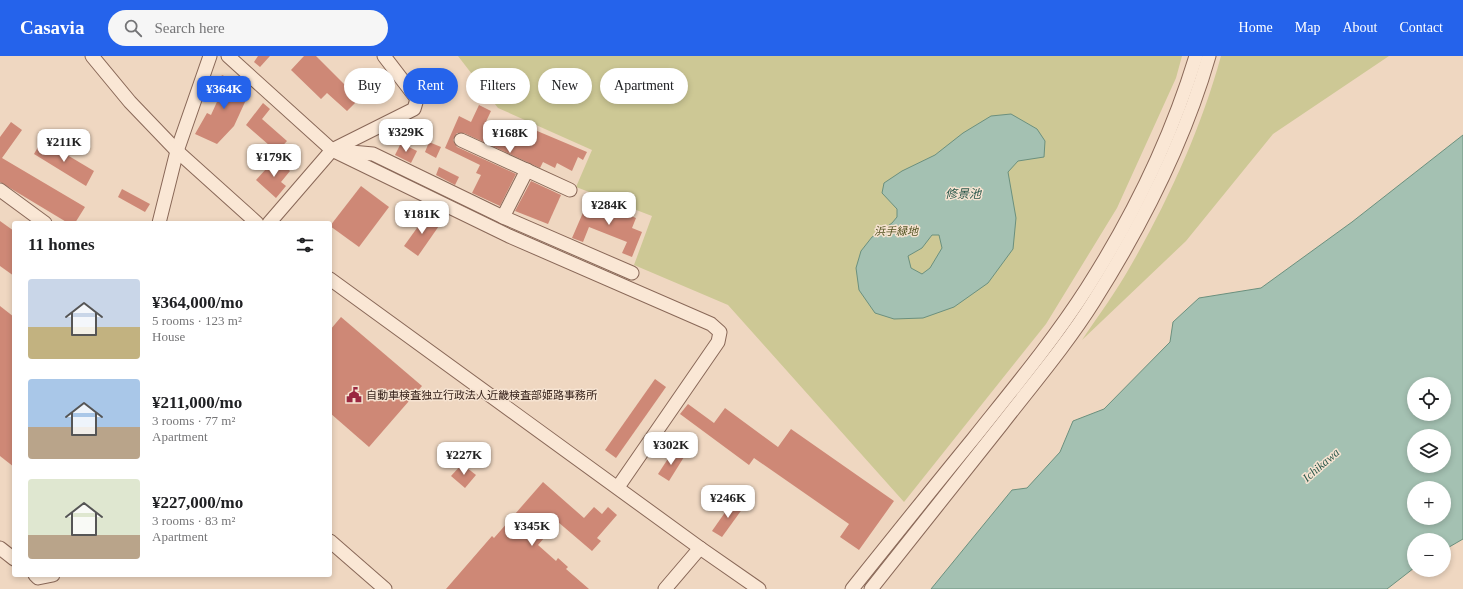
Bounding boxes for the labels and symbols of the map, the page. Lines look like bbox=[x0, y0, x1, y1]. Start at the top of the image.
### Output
pin: ¥364K bbox=[196, 76, 252, 110]
pin: ¥329K bbox=[378, 119, 434, 153]
pin: ¥168K bbox=[482, 120, 538, 154]
pin: ¥211K bbox=[36, 129, 92, 163]
pin: ¥179K bbox=[246, 144, 302, 178]
water label: 修景池 bbox=[945, 187, 982, 201]
pin: ¥284K bbox=[581, 192, 637, 226]
pin: ¥181K bbox=[394, 201, 450, 235]
park label: 浜手緑地 bbox=[874, 225, 919, 237]
public building icon: 自動車検査独立行政法人近畿検査部姫路事務所 bbox=[345, 386, 363, 404]
place label: 自動車検査独立行政法人近畿検査部姫路事務所 bbox=[366, 389, 598, 401]
pin: ¥302K bbox=[643, 432, 699, 466]
pin: ¥227K bbox=[436, 442, 492, 476]
water label: Ichikawa bbox=[1299, 445, 1342, 485]
pin: ¥246K bbox=[700, 485, 756, 519]
pin: ¥345K bbox=[504, 513, 560, 547]

